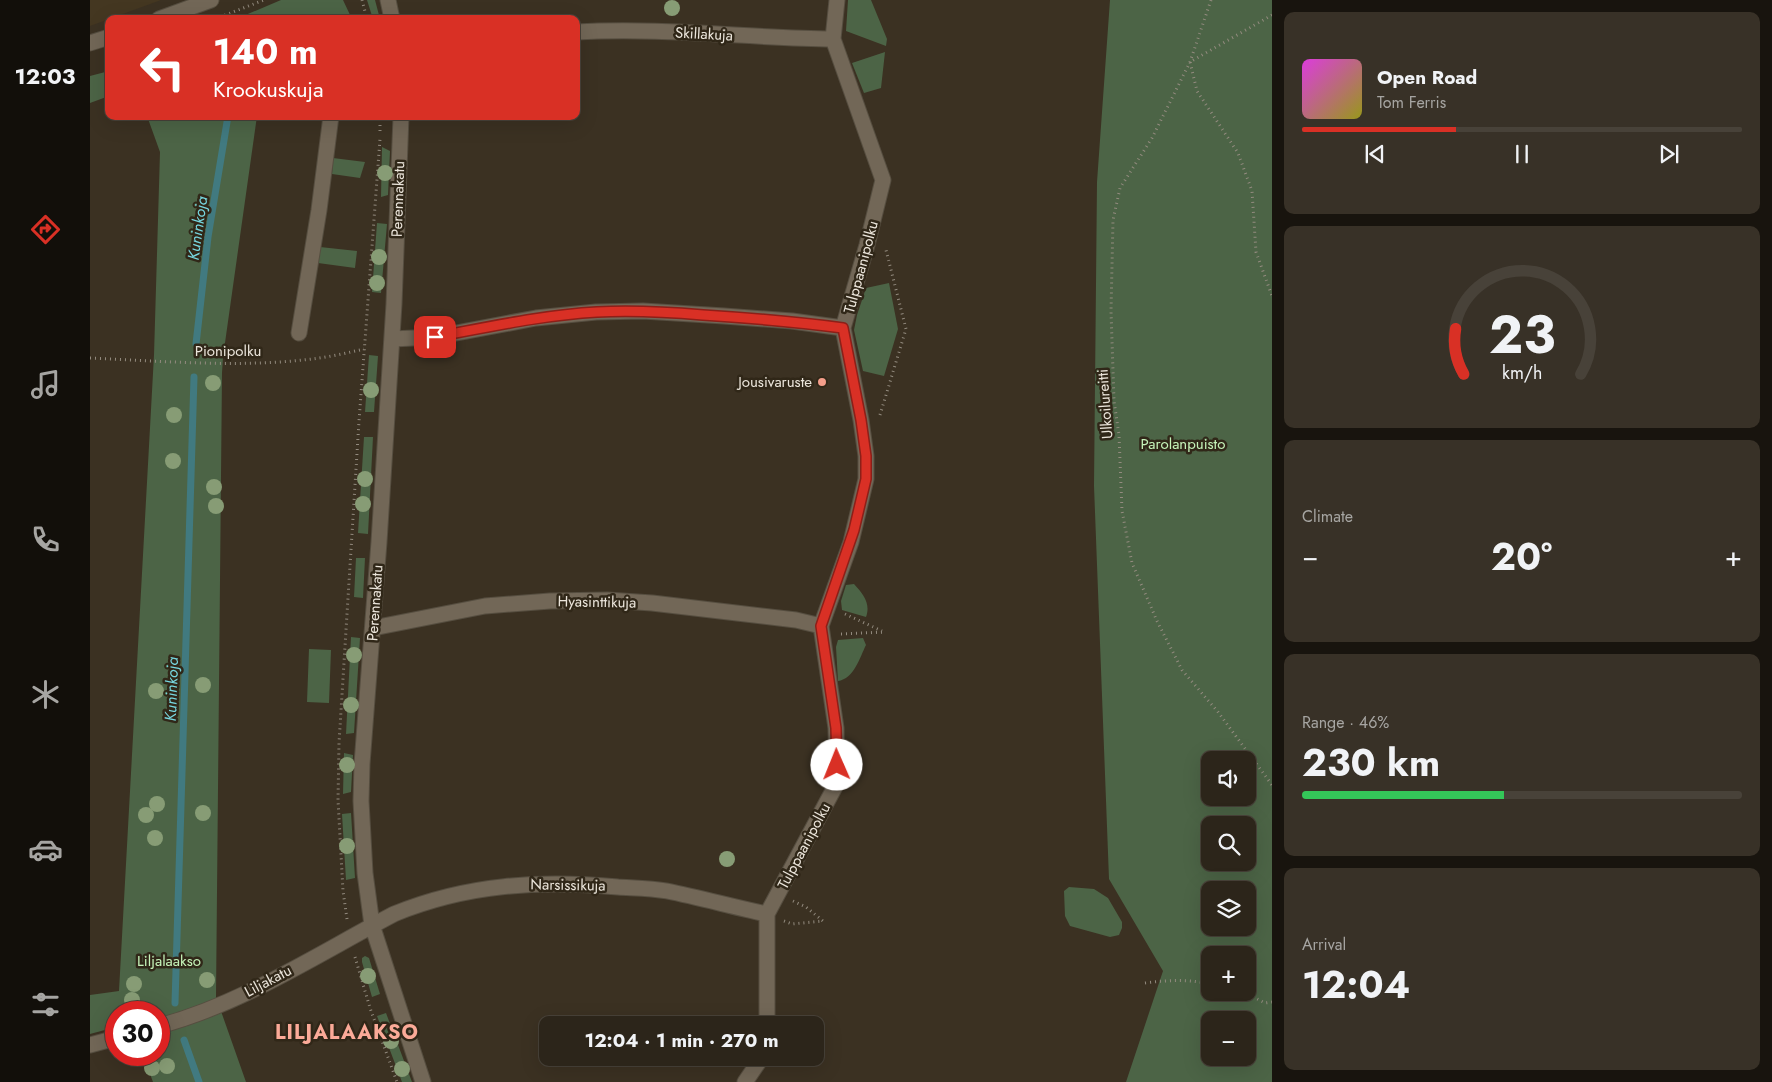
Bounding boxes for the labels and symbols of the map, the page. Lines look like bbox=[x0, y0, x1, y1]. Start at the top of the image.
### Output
street label: Skillakuja bbox=[674, 21, 734, 47]
street label: Perennakatu bbox=[386, 160, 410, 238]
water label: Kuninkoja bbox=[182, 194, 213, 262]
street label: Tulppaanipolku bbox=[838, 218, 884, 316]
pin bbox=[414, 316, 456, 358]
street label: Pionipolku bbox=[195, 340, 261, 362]
street label: Ulkoilureitti bbox=[1092, 368, 1118, 440]
place label: Jousivaruste bbox=[736, 371, 812, 393]
marker: Jousivaruste bbox=[816, 376, 828, 388]
park label: Parolanpuisto bbox=[1141, 433, 1225, 455]
street label: Perennakatu bbox=[361, 564, 389, 642]
street label: Hyasinttikuja bbox=[557, 590, 637, 614]
water label: Kuninkoja bbox=[159, 656, 184, 722]
position arrow bbox=[810, 738, 862, 790]
street label: Tulppaanipolku bbox=[772, 799, 836, 893]
street label: Narsissikuja bbox=[530, 873, 606, 897]
park label: Liljalaakso bbox=[137, 950, 201, 972]
street label: Liljakatu bbox=[241, 959, 295, 1003]
speed limit sign: 30 bbox=[105, 1001, 170, 1066]
district label: LILJALAAKSO bbox=[275, 1018, 419, 1047]

